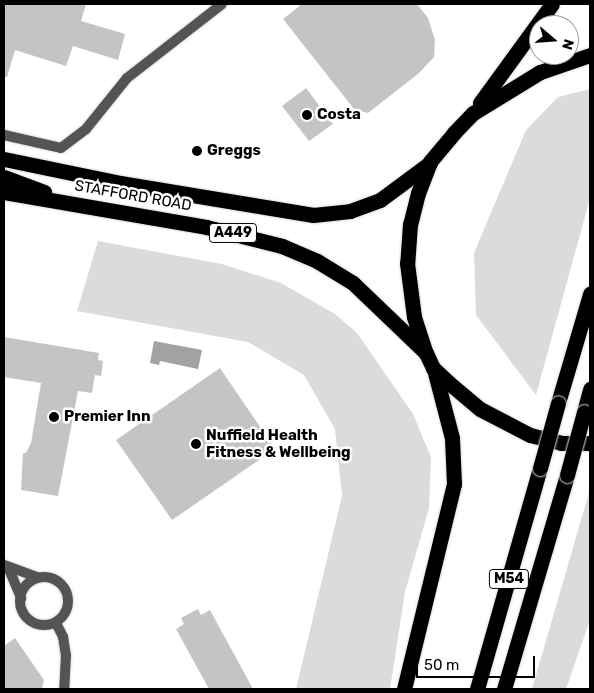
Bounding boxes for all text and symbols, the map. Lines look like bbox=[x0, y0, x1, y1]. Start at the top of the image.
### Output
north arrow bbox=[529, 15, 579, 65]
text: N bbox=[558, 37, 577, 52]
place label: Costa bbox=[317, 106, 361, 124]
marker: Costa bbox=[301, 109, 313, 121]
place label: Greggs bbox=[207, 142, 261, 160]
marker: Greggs bbox=[191, 145, 203, 157]
street label: STAFFORD ROAD bbox=[73, 177, 193, 215]
road number: A449 bbox=[208, 222, 258, 244]
place label: Premier Inn bbox=[64, 408, 151, 426]
marker: Premier Inn bbox=[48, 411, 60, 423]
place label: Nuffield Health Fitness & Wellbeing bbox=[206, 426, 351, 461]
marker: Nuffield Health Fitness & Wellbeing bbox=[190, 438, 202, 450]
road number: M54 bbox=[488, 568, 530, 590]
scale bar bbox=[419, 646, 538, 678]
text: 50 m bbox=[424, 656, 459, 674]

